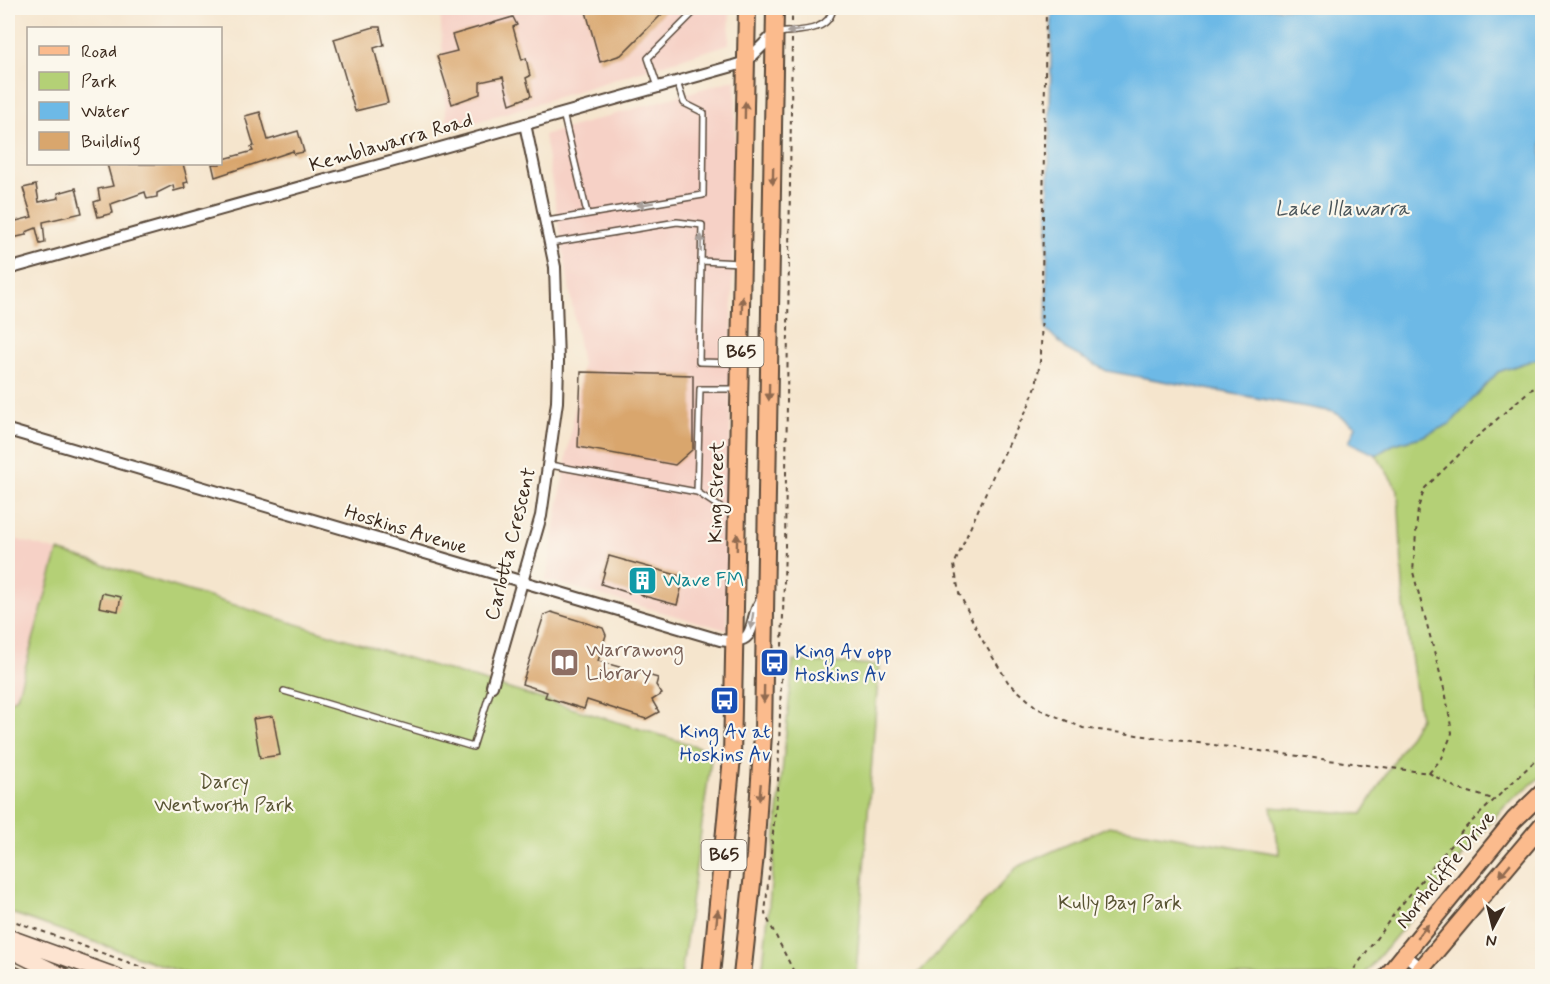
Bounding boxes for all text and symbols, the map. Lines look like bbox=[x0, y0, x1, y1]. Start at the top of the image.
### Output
one-way arrow bbox=[786, 26, 805, 36]
legend bbox=[27, 27, 222, 165]
text: Road bbox=[81, 40, 117, 64]
text: Park bbox=[81, 70, 117, 94]
text: Water bbox=[81, 100, 130, 124]
one-way arrow bbox=[741, 100, 750, 119]
street label: Kemblawarra Road bbox=[306, 107, 476, 179]
text: Building bbox=[81, 130, 141, 156]
one-way arrow bbox=[768, 166, 777, 185]
water label: Lake Illawarra bbox=[1275, 195, 1411, 223]
one-way arrow bbox=[635, 200, 654, 209]
one-way arrow bbox=[697, 233, 706, 252]
one-way arrow bbox=[737, 295, 747, 314]
road number: B65 bbox=[718, 337, 764, 367]
one-way arrow bbox=[764, 382, 774, 401]
street label: King Street bbox=[703, 440, 732, 543]
street label: Carlotta Crescent bbox=[479, 465, 543, 623]
street label: Hoskins Avenue bbox=[341, 498, 471, 562]
one-way arrow bbox=[732, 532, 742, 551]
building icon: Wave FM bbox=[626, 564, 658, 596]
place label: Wave FM bbox=[663, 567, 744, 594]
one-way arrow bbox=[748, 612, 757, 631]
place label: Warrawong Library bbox=[586, 637, 684, 687]
place label: King Av opp Hoskins Av bbox=[795, 639, 892, 689]
library icon: Warrawong Library bbox=[549, 646, 581, 678]
bus stop icon: King Av opp Hoskins Av bbox=[758, 647, 790, 679]
bus stop icon: King Av at Hoskins Av bbox=[709, 685, 741, 717]
one-way arrow bbox=[759, 685, 769, 704]
place label: King Av at Hoskins Av bbox=[680, 719, 770, 769]
park label: Darcy Wentworth Park bbox=[154, 769, 294, 819]
one-way arrow bbox=[755, 783, 765, 802]
street label: Northcliffe Drive bbox=[1390, 805, 1502, 935]
road number: B65 bbox=[702, 840, 746, 870]
one-way arrow bbox=[1498, 862, 1511, 878]
park label: Kully Bay Park bbox=[1058, 890, 1182, 917]
north arrow bbox=[1463, 897, 1523, 957]
one-way arrow bbox=[712, 909, 722, 928]
one-way arrow bbox=[1417, 923, 1430, 939]
text: N bbox=[1485, 929, 1498, 951]

